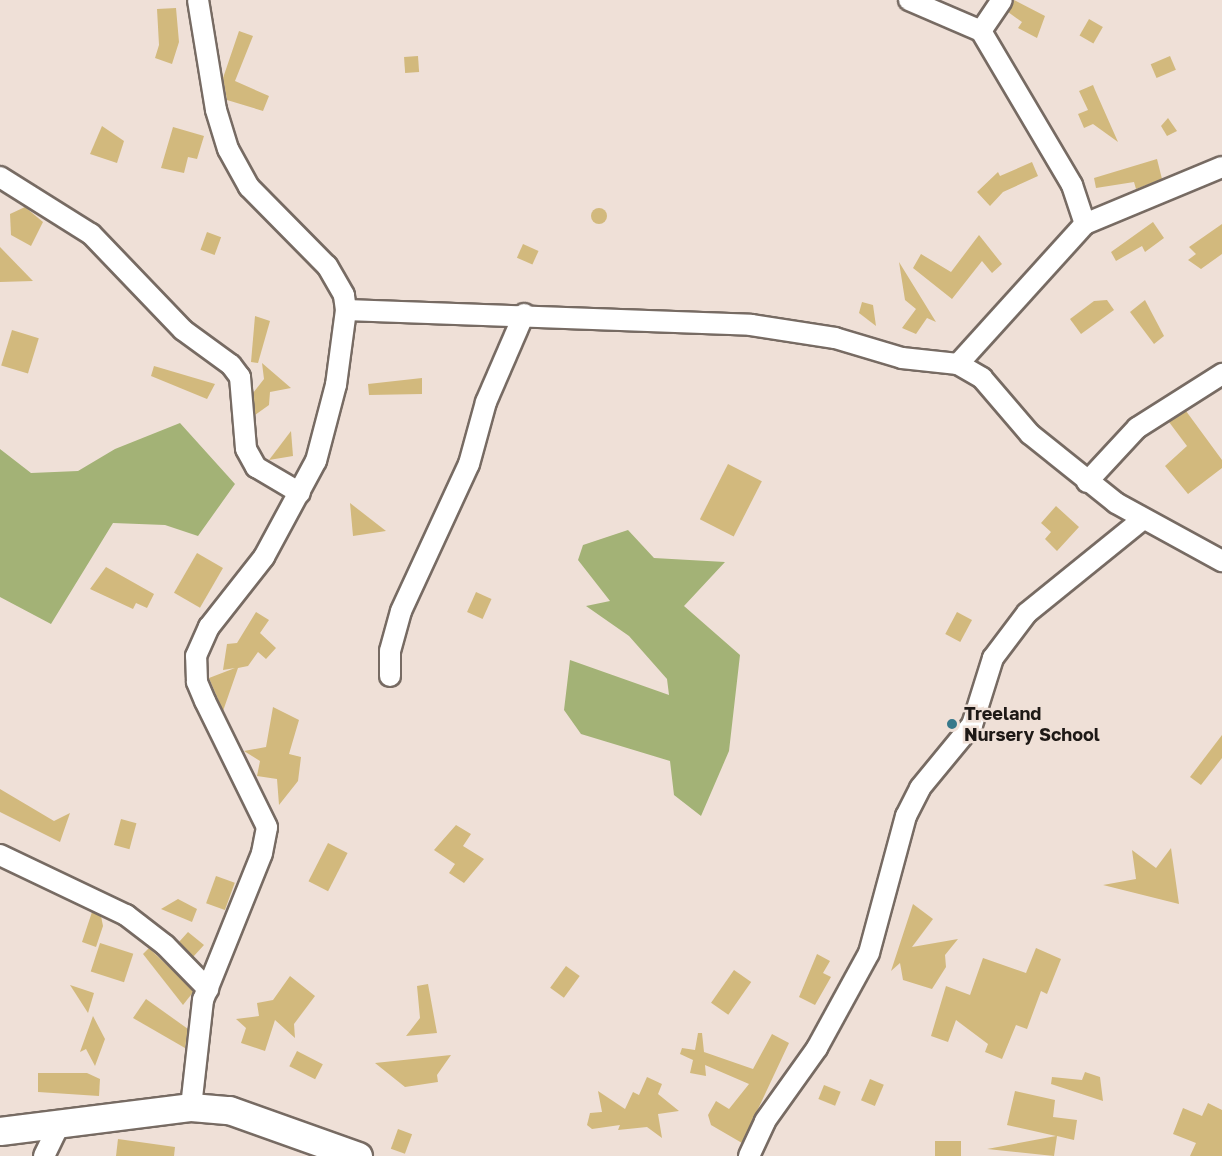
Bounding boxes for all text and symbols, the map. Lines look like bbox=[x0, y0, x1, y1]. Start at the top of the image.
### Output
place label: Treeland Nursery School bbox=[964, 703, 1100, 746]
marker: Treeland Nursery School bbox=[945, 717, 959, 731]

